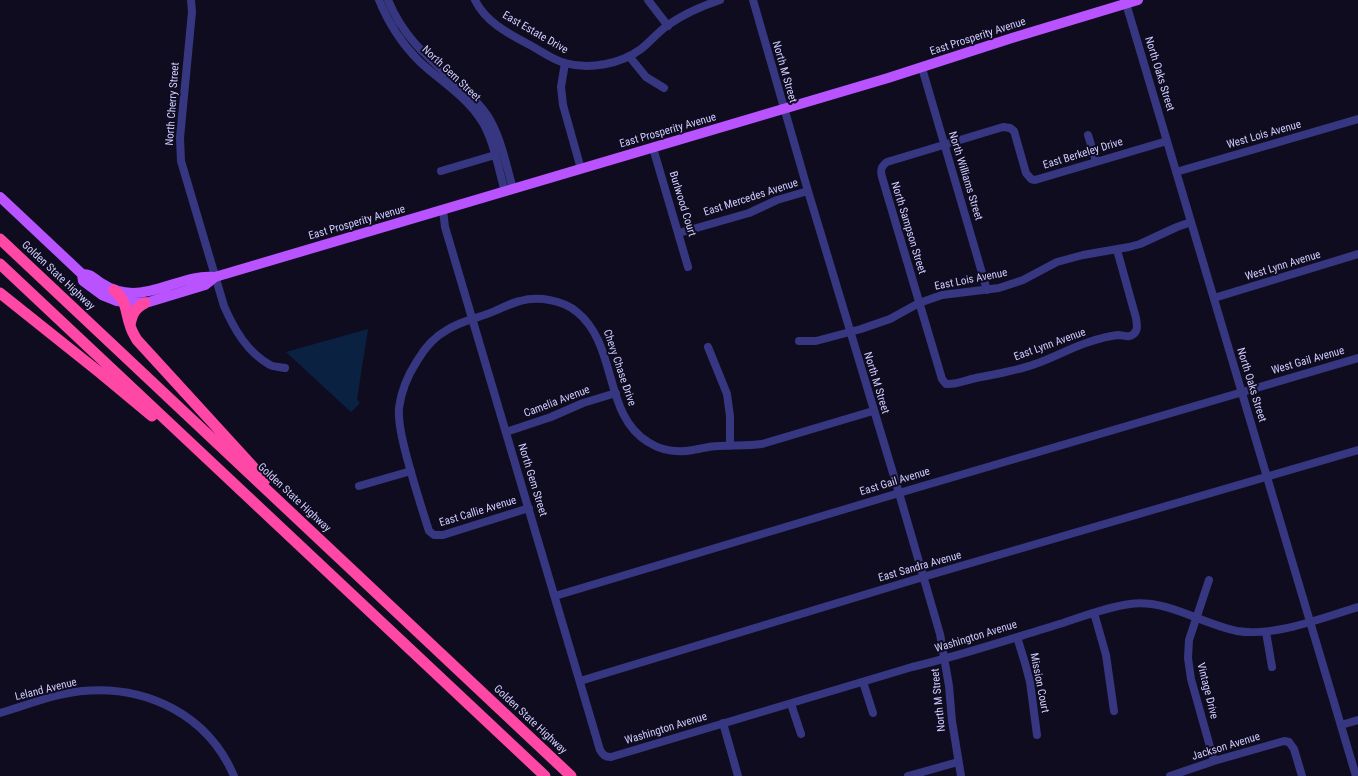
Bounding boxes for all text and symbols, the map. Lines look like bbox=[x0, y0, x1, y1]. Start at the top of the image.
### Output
street label: East Estate Drive bbox=[500, 9, 570, 57]
street label: East Prosperity Avenue bbox=[928, 15, 1028, 59]
street label: North Oaks Street bbox=[1141, 35, 1177, 113]
street label: North M Street bbox=[769, 40, 799, 104]
street label: North Gem Street bbox=[419, 44, 483, 104]
street label: North Cherry Street bbox=[164, 62, 182, 146]
street label: East Prosperity Avenue bbox=[618, 111, 718, 151]
street label: West Lois Avenue bbox=[1225, 118, 1303, 152]
street label: North Williams Street bbox=[945, 130, 985, 222]
street label: East Berkeley Drive bbox=[1042, 136, 1124, 172]
street label: Burlwood Court bbox=[666, 170, 698, 238]
street label: East Mercedes Avenue bbox=[702, 177, 800, 219]
street label: North Sampson Street bbox=[888, 180, 928, 276]
street label: East Prosperity Avenue bbox=[307, 203, 407, 243]
street label: Golden State Highway bbox=[19, 239, 97, 313]
street label: West Lynn Avenue bbox=[1244, 248, 1322, 284]
street label: East Lois Avenue bbox=[933, 266, 1009, 294]
street label: East Lynn Avenue bbox=[1012, 326, 1088, 364]
street label: Chevy Chase Drive bbox=[600, 328, 638, 408]
street label: West Gail Avenue bbox=[1270, 344, 1346, 378]
street label: North Oaks Street bbox=[1233, 346, 1269, 424]
street label: North M Street bbox=[860, 351, 892, 415]
street label: Camelia Avenue bbox=[522, 383, 592, 421]
street label: North Gem Street bbox=[515, 442, 549, 518]
street label: Golden State Highway bbox=[255, 461, 333, 535]
street label: East Gail Avenue bbox=[858, 465, 932, 499]
street label: East Callie Avenue bbox=[438, 494, 518, 530]
street label: East Sandra Avenue bbox=[877, 549, 963, 585]
street label: Washington Avenue bbox=[933, 618, 1019, 656]
street label: Mission Court bbox=[1027, 652, 1051, 714]
street label: Vintage Drive bbox=[1194, 661, 1220, 721]
street label: North M Street bbox=[929, 668, 949, 732]
street label: Leland Avenue bbox=[14, 676, 78, 704]
street label: Golden State Highway bbox=[491, 683, 569, 757]
street label: Washington Avenue bbox=[623, 710, 709, 748]
street label: Jackson Avenue bbox=[1190, 730, 1262, 764]

